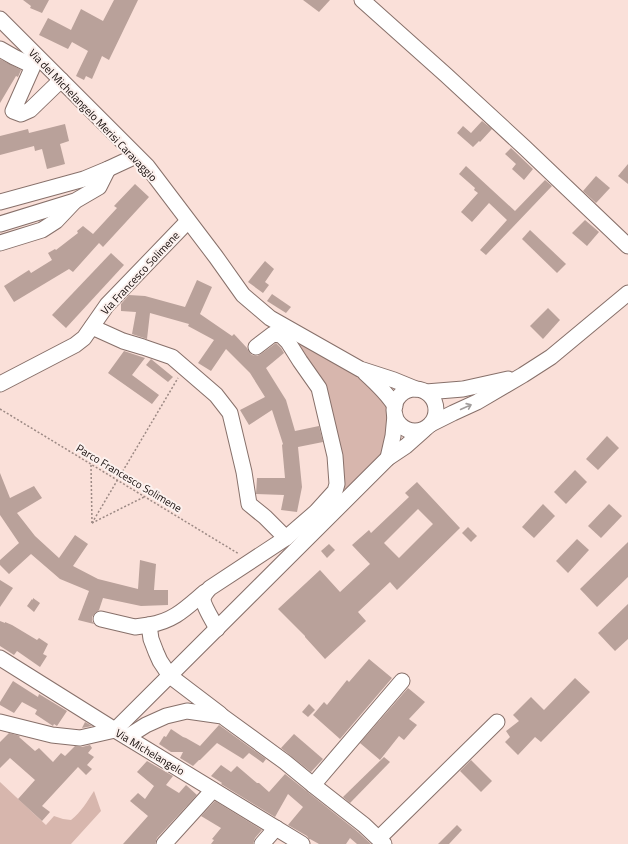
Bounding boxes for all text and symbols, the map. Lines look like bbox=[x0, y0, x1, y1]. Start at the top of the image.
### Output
street label: Via del Michelangelo Merisi Caravaggio bbox=[25, 45, 161, 185]
street label: Via Francesco Solimene bbox=[97, 227, 183, 318]
one-way arrow bbox=[460, 403, 472, 410]
street label: Parco Francesco Solimene bbox=[73, 440, 185, 516]
street label: Via Michelangelo bbox=[112, 725, 188, 779]

